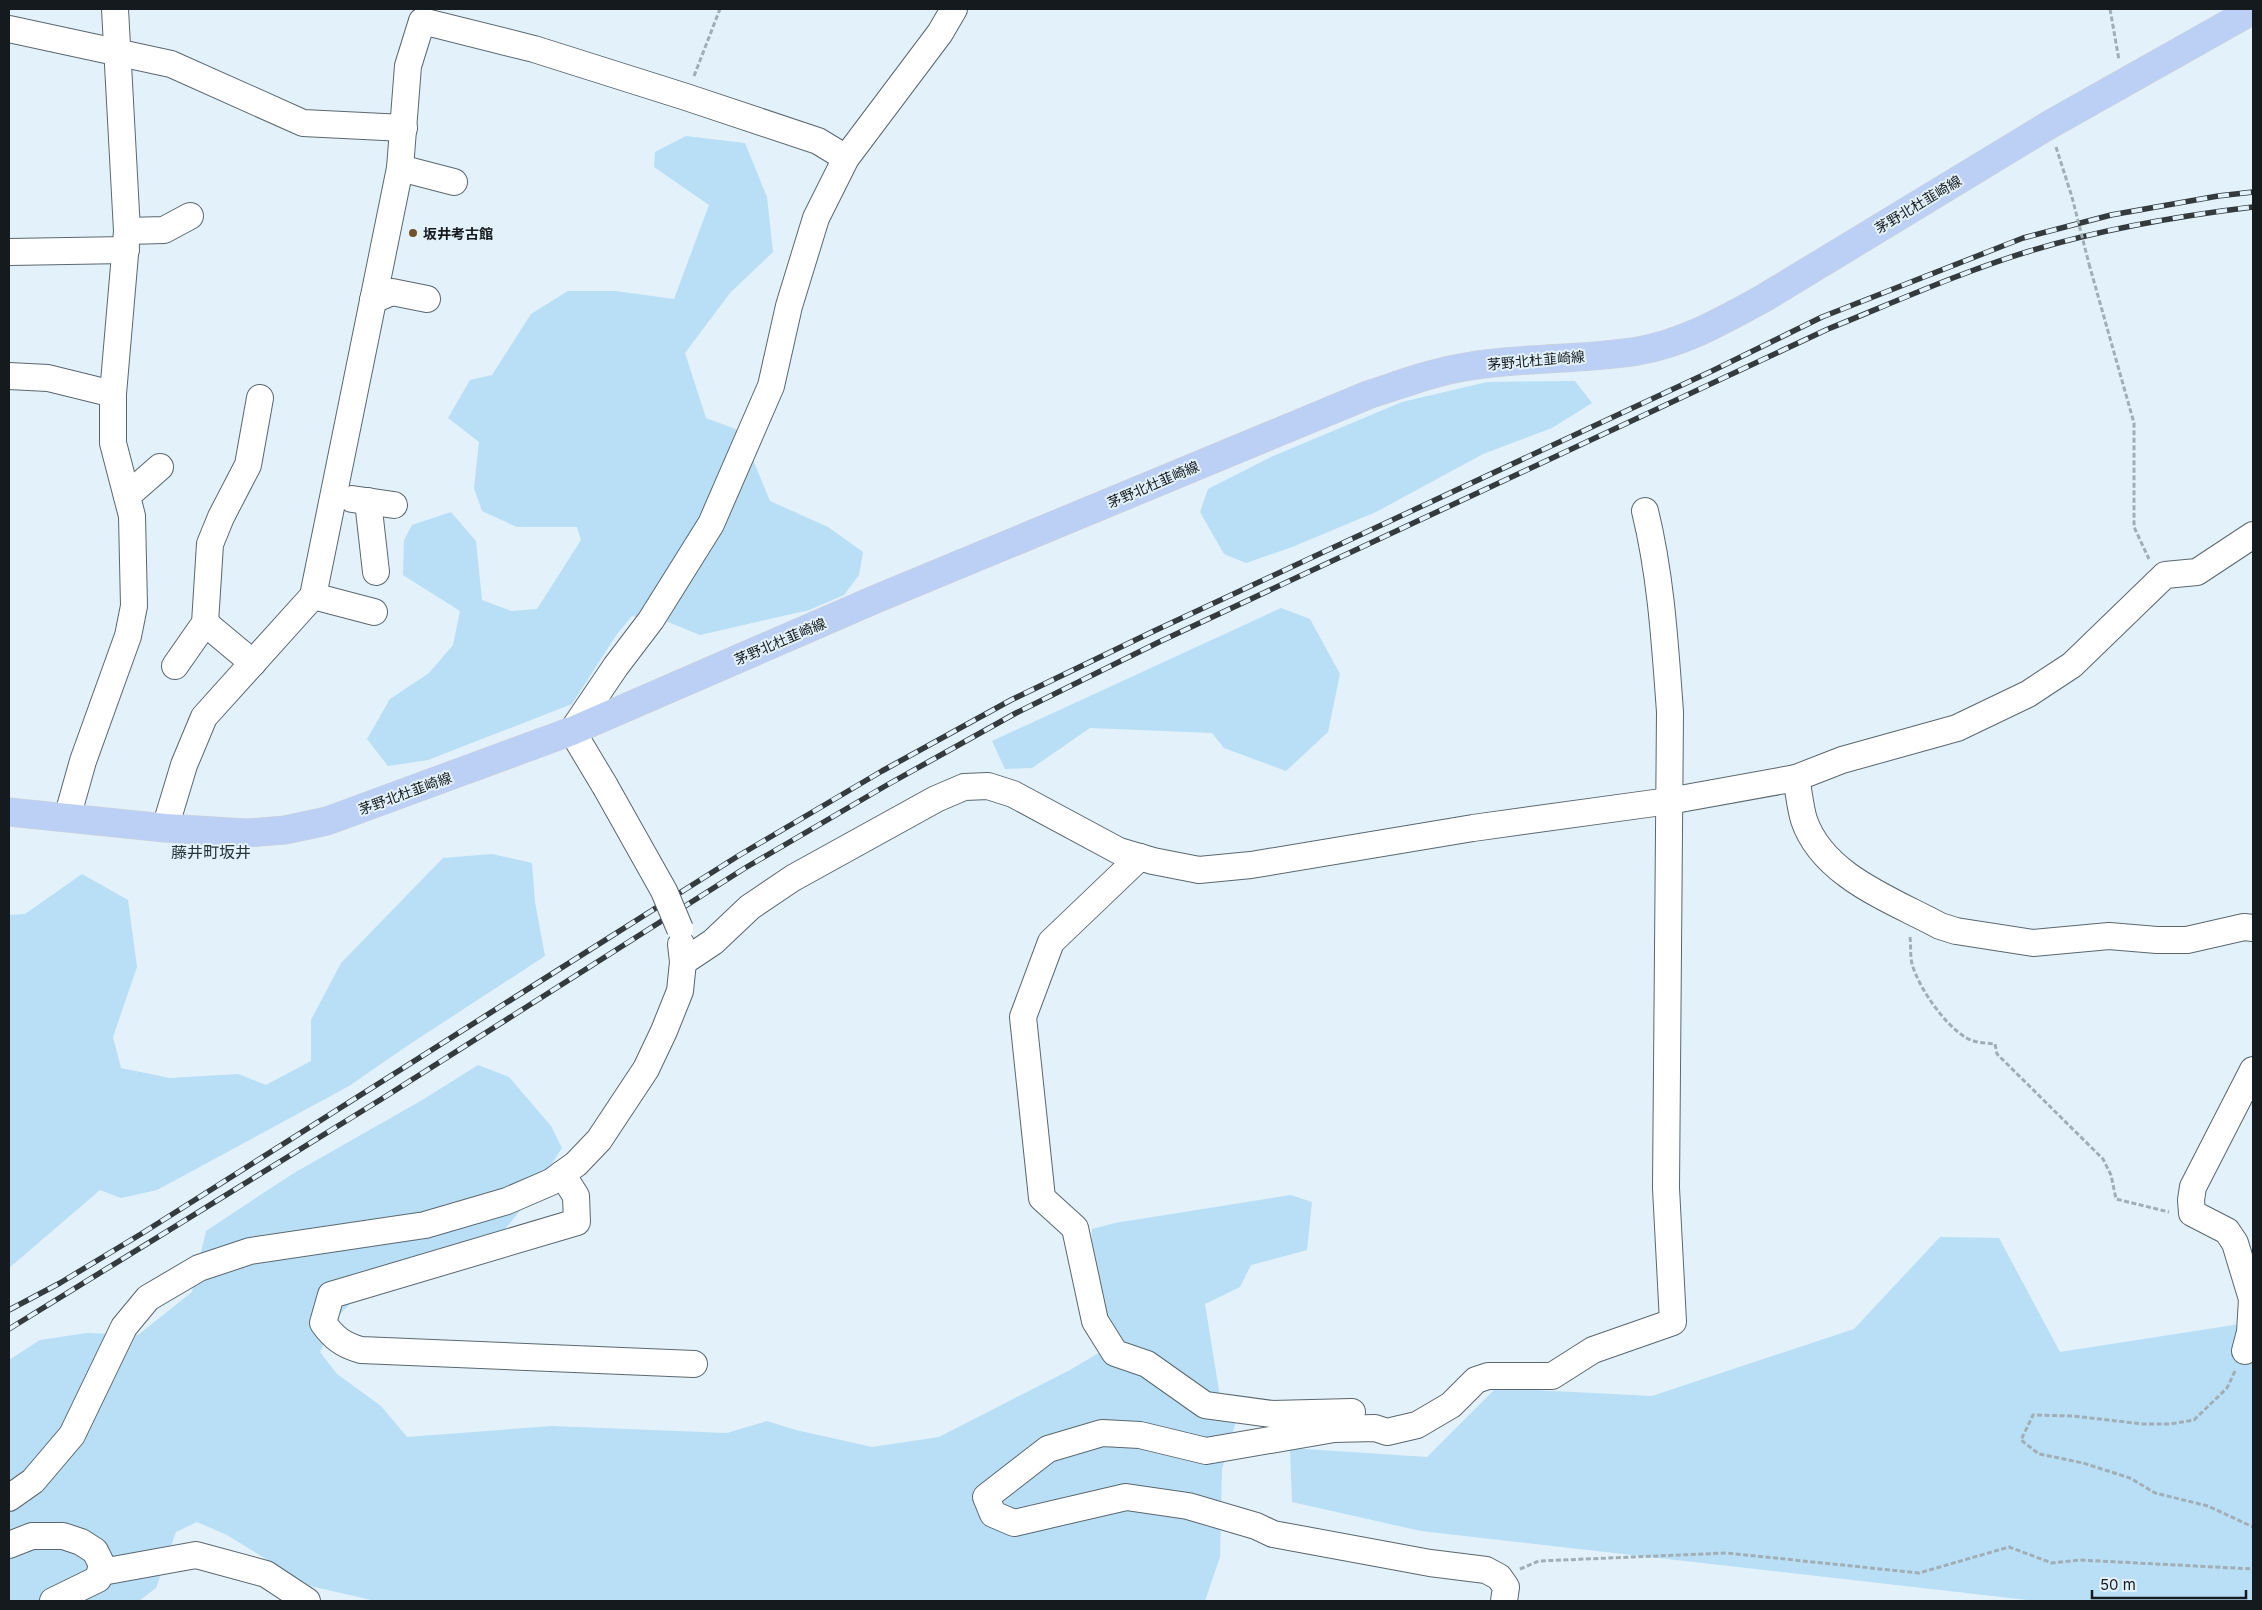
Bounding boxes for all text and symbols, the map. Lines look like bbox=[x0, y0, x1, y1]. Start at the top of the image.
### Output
street label: 茅野北杜韮崎線 bbox=[1872, 171, 1964, 237]
place label: 坂井考古館 bbox=[423, 225, 493, 242]
marker: 坂井考古館 bbox=[407, 227, 419, 239]
street label: 茅野北杜韮崎線 bbox=[1486, 347, 1586, 373]
street label: 茅野北杜韮崎線 bbox=[1105, 457, 1201, 511]
street label: 茅野北杜韮崎線 bbox=[732, 614, 828, 668]
street label: 茅野北杜韮崎線 bbox=[356, 768, 454, 818]
district label: 藤井町坂井 bbox=[171, 842, 251, 862]
scale bar bbox=[2092, 1568, 2246, 1600]
text: 50 m bbox=[2100, 1575, 2136, 1594]

